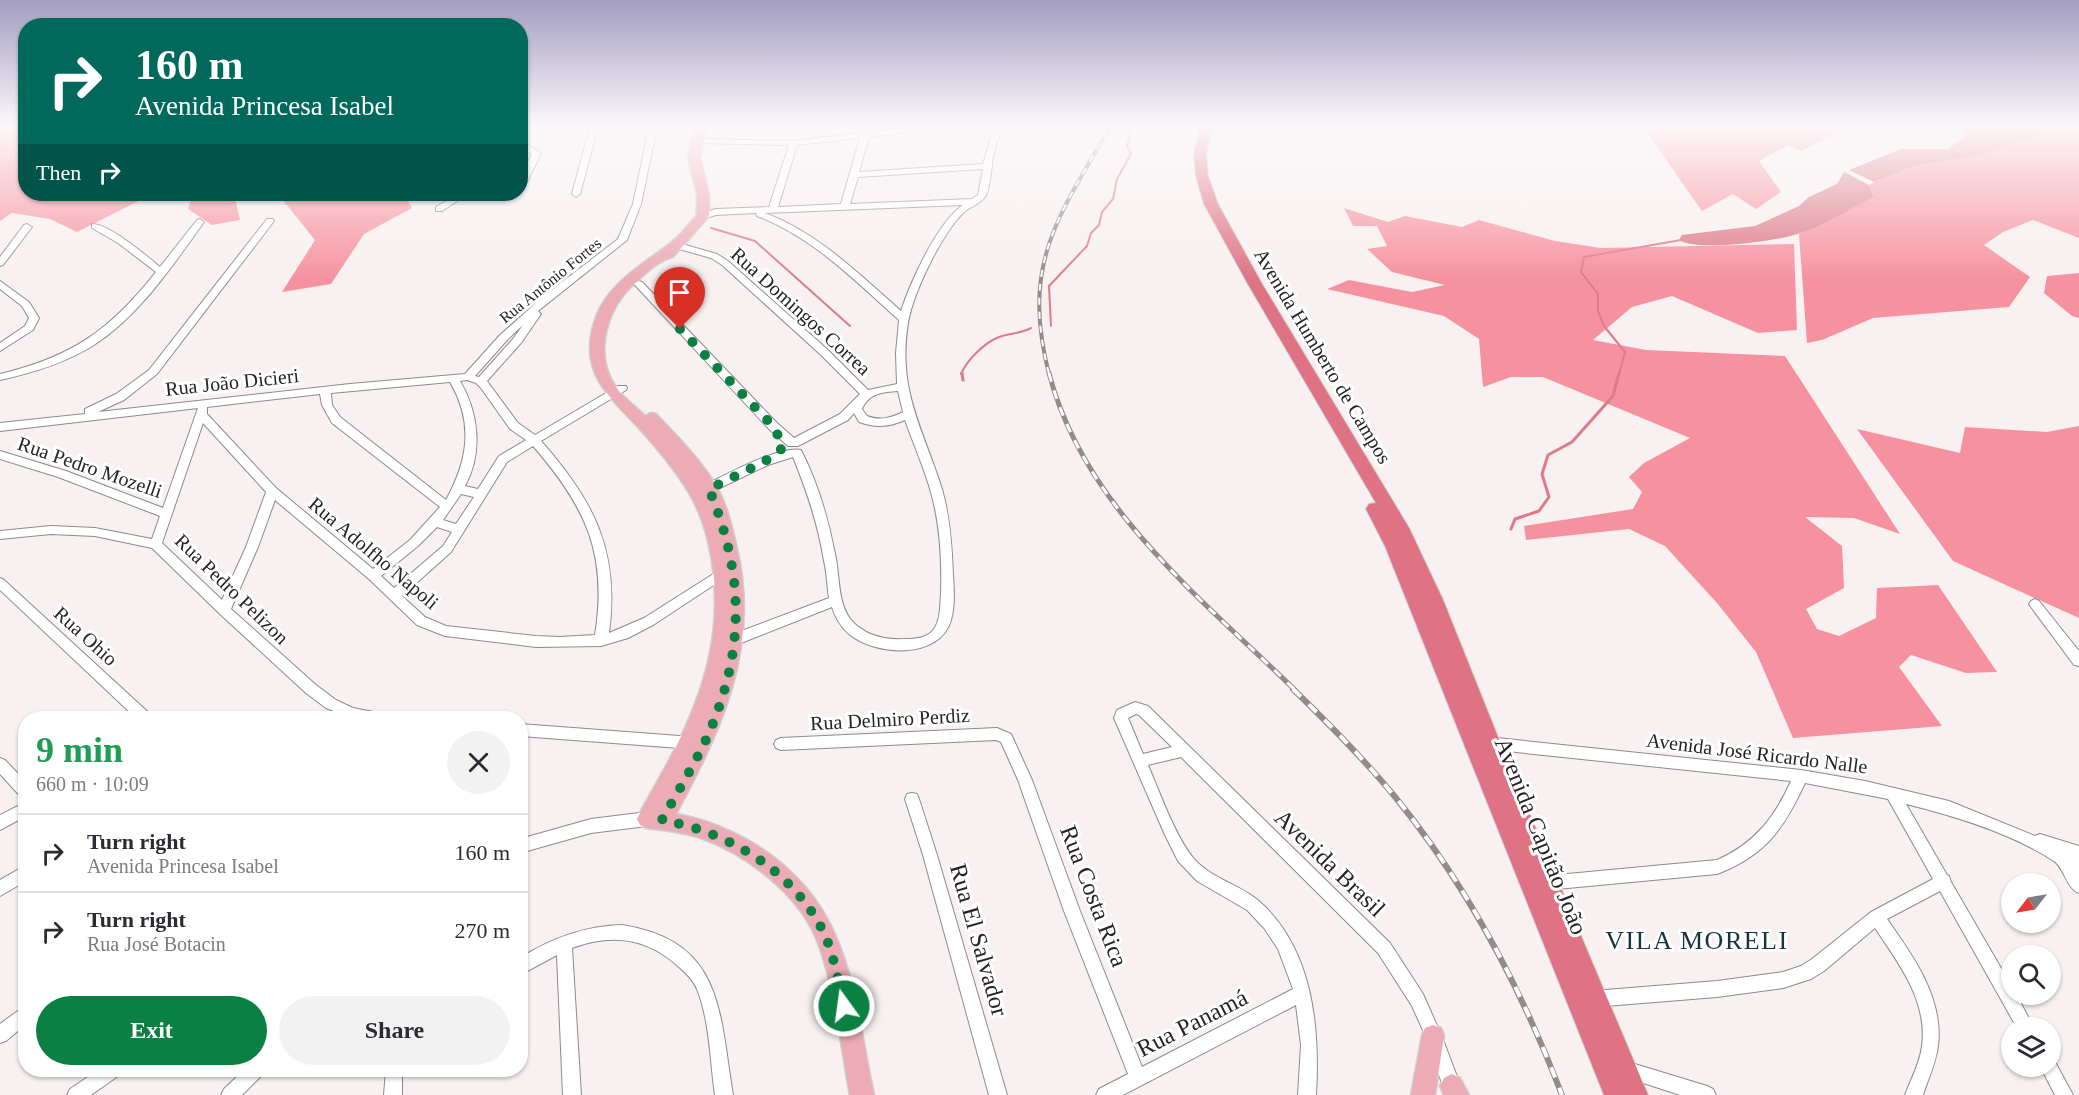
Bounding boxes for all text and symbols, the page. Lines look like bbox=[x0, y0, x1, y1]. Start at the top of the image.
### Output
icon: right bbox=[36, 42, 114, 120]
text: 160 m bbox=[135, 42, 244, 88]
text: Avenida Princesa Isabel bbox=[135, 91, 394, 121]
icon: right bbox=[93, 156, 126, 189]
text: Then bbox=[36, 160, 81, 185]
street label: Rua Antônio Fortes bbox=[496, 234, 604, 326]
street label: Rua Domingos Correa bbox=[726, 243, 875, 380]
street label: Avenida Humberto de Campos bbox=[1249, 245, 1396, 468]
pin bbox=[654, 267, 705, 329]
icon: arrive bbox=[663, 276, 696, 309]
street label: Rua João Dicieri bbox=[164, 364, 300, 400]
street label: Rua Pedro Mozelli bbox=[15, 432, 165, 502]
street label: Rua Adolfho Napoli bbox=[304, 492, 444, 615]
street label: Rua Pedro Pelizon bbox=[171, 529, 293, 649]
street label: Rua Ohio bbox=[50, 602, 122, 670]
street label: Rua Delmiro Perdiz bbox=[810, 704, 971, 734]
street label: Avenida José Ricardo Nalle bbox=[1645, 729, 1869, 777]
text: 9 min bbox=[36, 730, 123, 770]
button: close bbox=[447, 731, 510, 794]
street label: Avenida Capitão João bbox=[1490, 734, 1592, 938]
text: 660 m · 10:09 bbox=[36, 773, 149, 795]
street label: Avenida Brasil bbox=[1270, 804, 1391, 922]
street label: Rua Costa Rica bbox=[1055, 822, 1133, 971]
text: Turn right bbox=[87, 829, 186, 854]
icon: right bbox=[36, 837, 69, 870]
text: 160 m bbox=[454, 840, 510, 865]
text: Avenida Princesa Isabel bbox=[87, 855, 279, 877]
street label: Rua El Salvador bbox=[945, 861, 1013, 1019]
north arrow bbox=[2001, 873, 2061, 933]
map controls bbox=[2001, 873, 2061, 1077]
text: Turn right bbox=[87, 907, 186, 932]
icon: right bbox=[36, 915, 69, 948]
text: 270 m bbox=[454, 918, 510, 943]
district label: VILA MORELI bbox=[1605, 926, 1789, 955]
text: Rua José Botacin bbox=[87, 933, 226, 955]
button: search bbox=[2001, 945, 2061, 1005]
position arrow bbox=[812, 974, 876, 1038]
street label: Rua Panamá bbox=[1132, 984, 1252, 1062]
button: Exit bbox=[36, 996, 267, 1065]
button: Share bbox=[279, 996, 510, 1065]
button: layers bbox=[2001, 1017, 2061, 1077]

